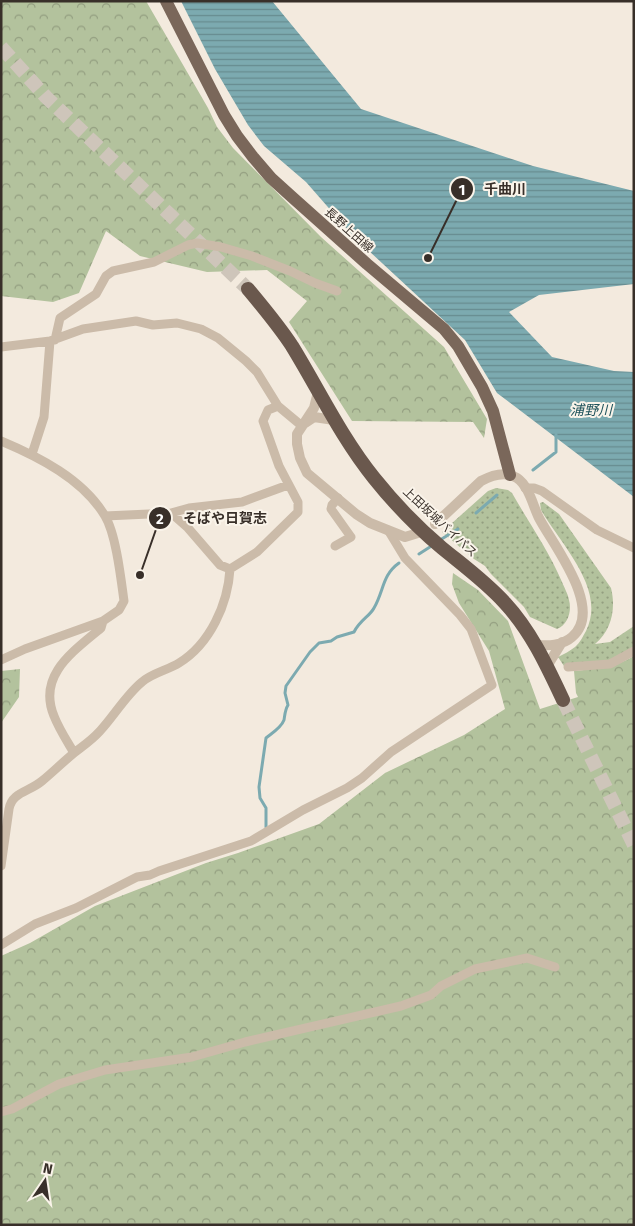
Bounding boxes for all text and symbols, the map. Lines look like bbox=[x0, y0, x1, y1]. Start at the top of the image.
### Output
callout: 千曲川 bbox=[449, 175, 536, 204]
text: 1 bbox=[459, 181, 465, 199]
text: 千曲川 bbox=[484, 181, 526, 198]
street label: 長野上田線 bbox=[322, 205, 376, 255]
water label: 浦野川 bbox=[570, 402, 614, 419]
street label: 上田坂城バイパス bbox=[400, 484, 480, 560]
callout: そばや日賀志 bbox=[148, 504, 277, 533]
text: 2 bbox=[156, 510, 164, 528]
text: そばや日賀志 bbox=[183, 510, 267, 527]
north arrow bbox=[20, 1156, 70, 1206]
text: N bbox=[41, 1159, 54, 1178]

